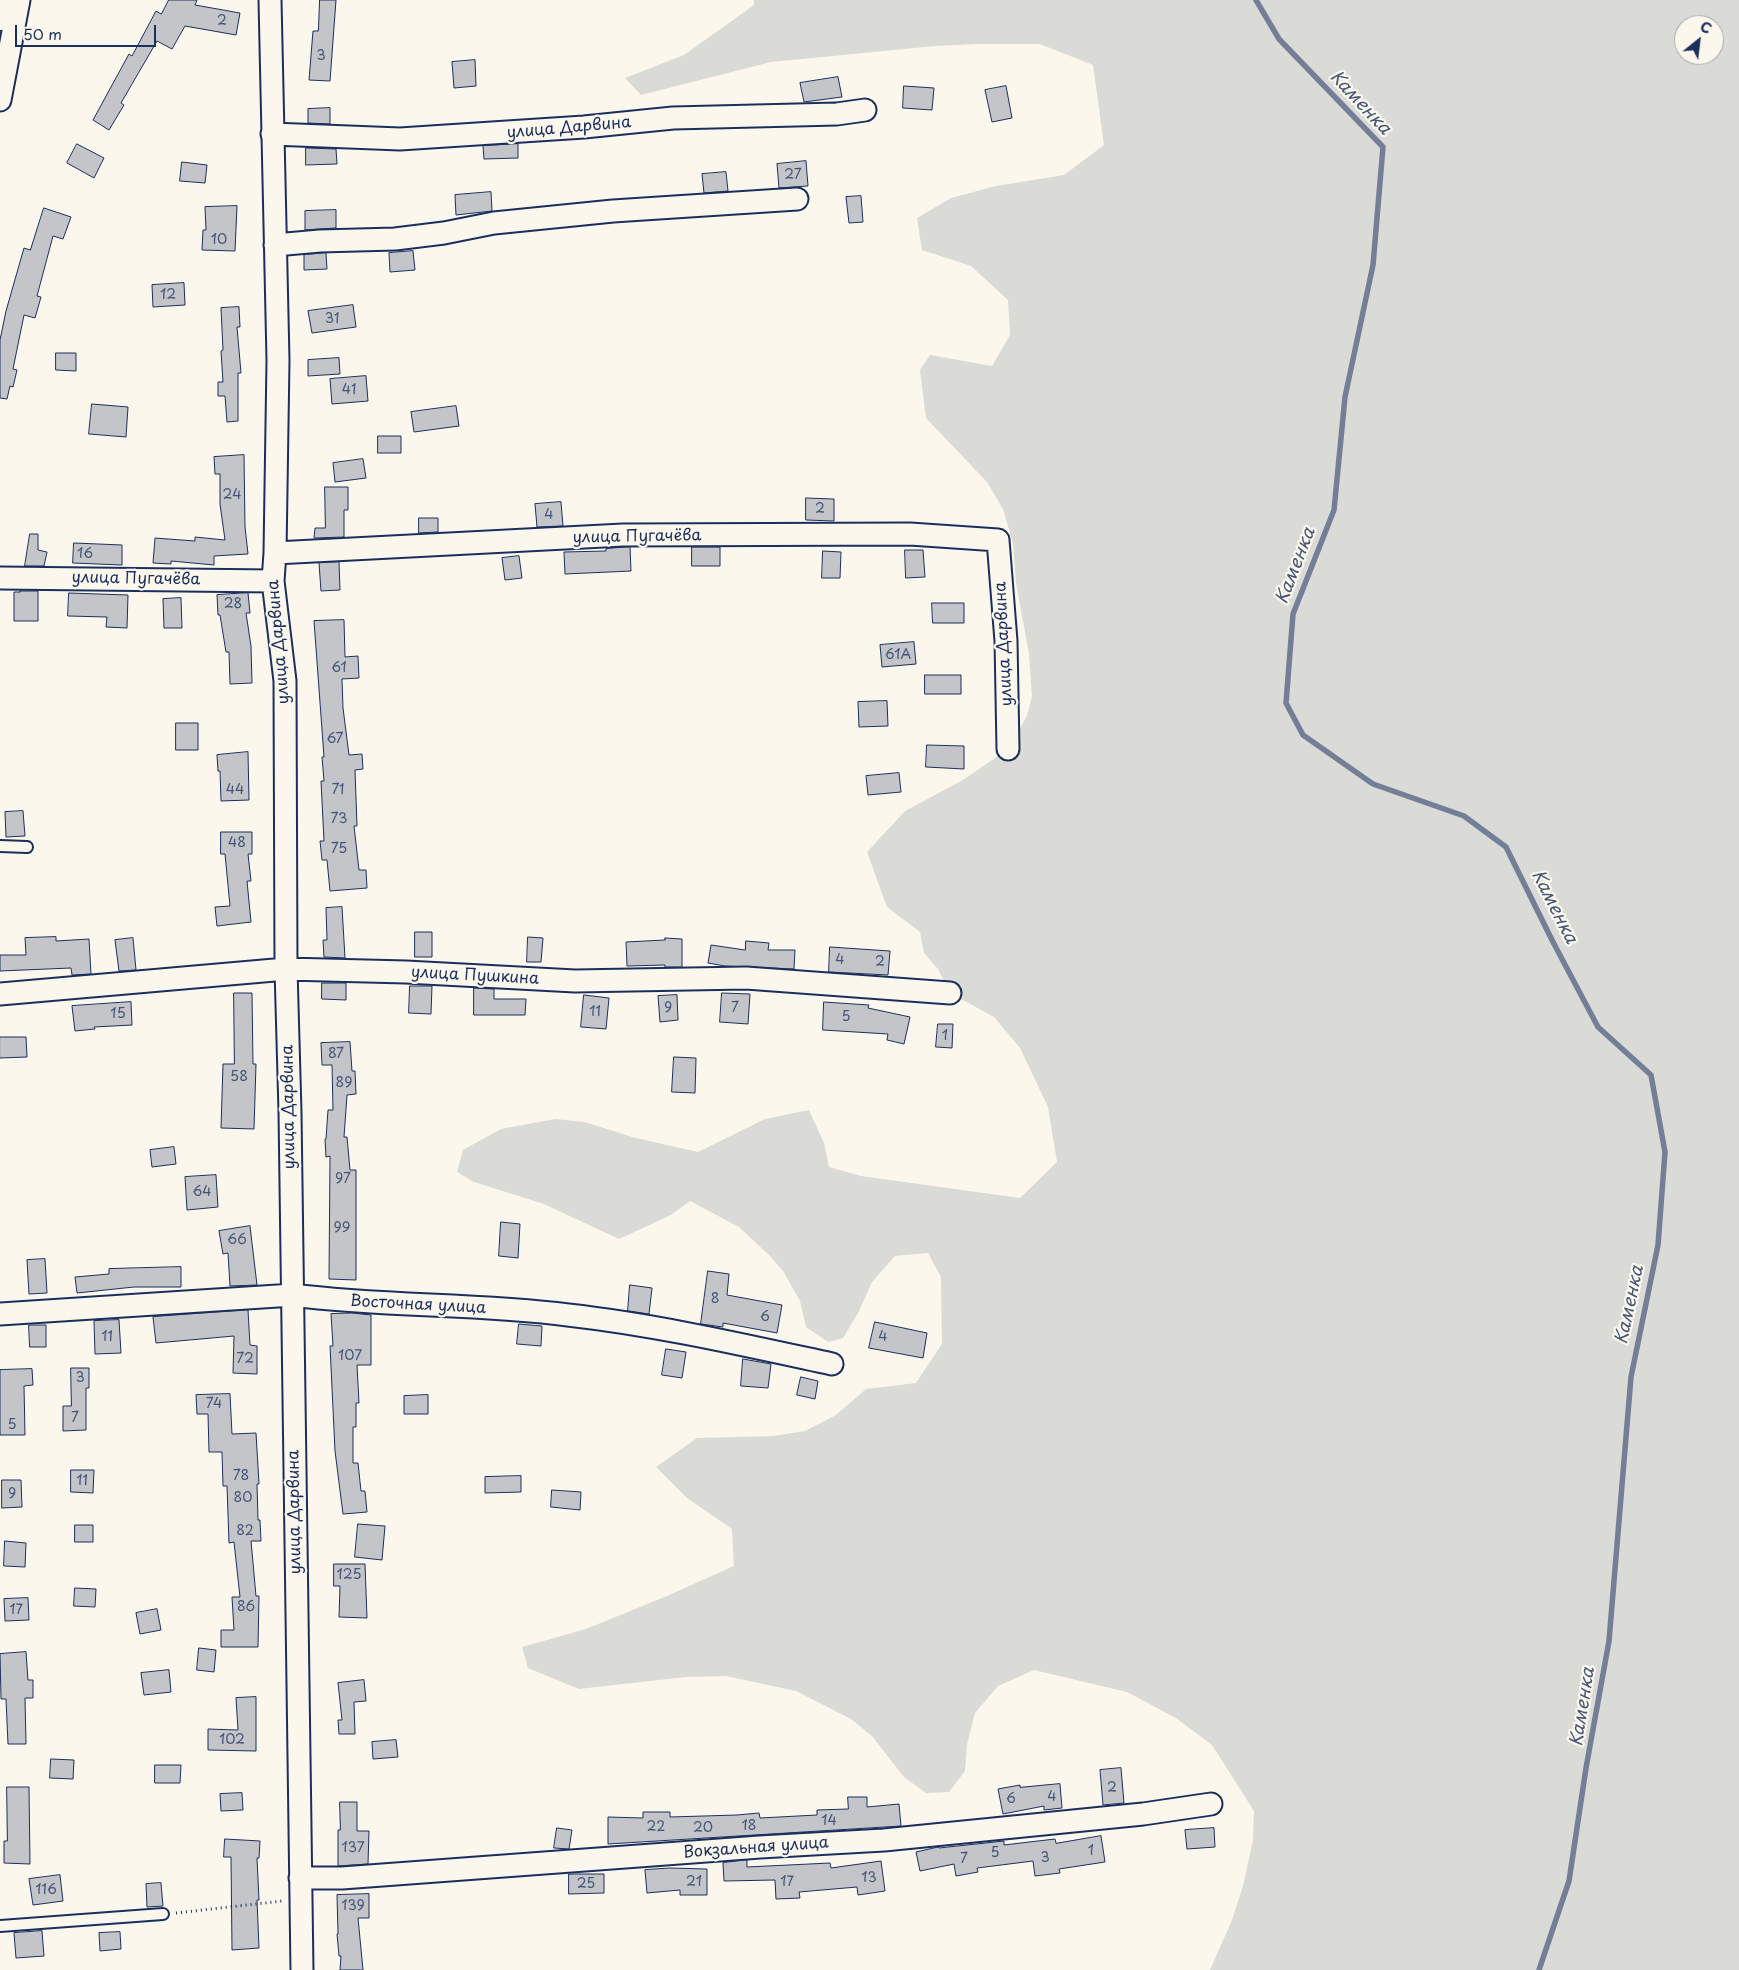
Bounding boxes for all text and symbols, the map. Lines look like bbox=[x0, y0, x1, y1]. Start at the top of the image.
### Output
house number: 2 bbox=[217, 13, 227, 29]
scale bar bbox=[18, 15, 159, 47]
north arrow bbox=[1674, 15, 1724, 65]
text: С bbox=[1696, 16, 1716, 39]
text: 50 m bbox=[23, 22, 62, 45]
house number: 3 bbox=[316, 48, 326, 64]
water label: Каменка bbox=[1325, 67, 1395, 139]
street label: улица Дарвина bbox=[506, 113, 632, 143]
house number: 27 bbox=[784, 167, 802, 183]
house number: 10 bbox=[211, 232, 227, 248]
house number: 12 bbox=[160, 287, 176, 303]
house number: 31 bbox=[325, 311, 339, 327]
house number: 41 bbox=[342, 382, 356, 398]
house number: 24 bbox=[223, 487, 241, 503]
house number: 2 bbox=[815, 501, 825, 517]
house number: 4 bbox=[544, 507, 554, 523]
water label: Каменка bbox=[1272, 525, 1320, 607]
street label: улица Пугачёва bbox=[572, 526, 702, 548]
house number: 16 bbox=[77, 546, 93, 562]
street label: улица Пугачёва bbox=[71, 568, 201, 590]
street label: улица Дарвина bbox=[264, 579, 294, 705]
street label: улица Дарвина bbox=[991, 581, 1017, 707]
house number: 28 bbox=[224, 596, 242, 612]
house number: 61А bbox=[885, 647, 911, 663]
house number: 61 bbox=[331, 660, 347, 676]
house number: 67 bbox=[326, 731, 344, 747]
house number: 44 bbox=[226, 782, 244, 798]
house number: 71 bbox=[331, 782, 345, 798]
house number: 73 bbox=[331, 811, 347, 827]
house number: 48 bbox=[228, 835, 246, 851]
house number: 75 bbox=[331, 841, 347, 857]
water label: Каменка bbox=[1526, 867, 1582, 947]
house number: 4 bbox=[835, 952, 845, 968]
house number: 2 bbox=[875, 954, 885, 970]
street label: улица Пушкина bbox=[411, 963, 539, 989]
house number: 9 bbox=[664, 1000, 672, 1016]
house number: 7 bbox=[731, 1000, 739, 1016]
house number: 11 bbox=[589, 1004, 601, 1020]
house number: 15 bbox=[110, 1006, 126, 1022]
house number: 5 bbox=[841, 1009, 851, 1025]
house number: 1 bbox=[942, 1028, 948, 1044]
street label: улица Дарвина bbox=[278, 1045, 300, 1169]
house number: 87 bbox=[328, 1046, 344, 1062]
house number: 58 bbox=[230, 1069, 248, 1085]
house number: 89 bbox=[336, 1075, 352, 1091]
house number: 97 bbox=[335, 1171, 351, 1187]
house number: 64 bbox=[192, 1184, 212, 1200]
house number: 99 bbox=[333, 1220, 351, 1236]
house number: 66 bbox=[227, 1232, 247, 1248]
water label: Каменка bbox=[1611, 1264, 1649, 1346]
house number: 8 bbox=[711, 1291, 719, 1307]
street label: Восточная улица bbox=[350, 1292, 486, 1318]
house number: 6 bbox=[760, 1309, 770, 1325]
house number: 11 bbox=[101, 1329, 113, 1345]
house number: 4 bbox=[878, 1329, 888, 1345]
house number: 107 bbox=[338, 1348, 362, 1364]
house number: 72 bbox=[236, 1351, 254, 1367]
house number: 3 bbox=[75, 1370, 85, 1386]
house number: 74 bbox=[206, 1396, 222, 1412]
house number: 7 bbox=[71, 1410, 79, 1426]
house number: 5 bbox=[7, 1417, 17, 1433]
street label: улица Дарвина bbox=[284, 1450, 306, 1574]
house number: 78 bbox=[233, 1468, 249, 1484]
house number: 11 bbox=[76, 1473, 88, 1489]
house number: 9 bbox=[8, 1486, 16, 1502]
house number: 80 bbox=[234, 1490, 252, 1506]
house number: 82 bbox=[236, 1523, 254, 1539]
house number: 125 bbox=[337, 1567, 361, 1583]
house number: 86 bbox=[237, 1599, 255, 1615]
house number: 17 bbox=[9, 1602, 23, 1618]
water label: Каменка bbox=[1566, 1666, 1600, 1748]
house number: 102 bbox=[219, 1732, 245, 1748]
house number: 2 bbox=[1107, 1780, 1117, 1796]
house number: 4 bbox=[1047, 1789, 1057, 1805]
house number: 6 bbox=[1006, 1791, 1016, 1807]
house number: 14 bbox=[821, 1813, 837, 1829]
house number: 18 bbox=[741, 1818, 757, 1834]
house number: 22 bbox=[647, 1819, 665, 1835]
house number: 20 bbox=[693, 1820, 713, 1836]
street label: Вокзальная улица bbox=[683, 1833, 829, 1863]
house number: 137 bbox=[341, 1840, 365, 1856]
house number: 1 bbox=[1088, 1843, 1094, 1859]
house number: 5 bbox=[990, 1845, 1000, 1861]
house number: 3 bbox=[1040, 1850, 1050, 1866]
house number: 7 bbox=[960, 1851, 968, 1867]
house number: 13 bbox=[861, 1870, 877, 1886]
house number: 21 bbox=[686, 1874, 702, 1890]
house number: 17 bbox=[780, 1874, 794, 1890]
house number: 25 bbox=[577, 1876, 595, 1892]
house number: 116 bbox=[35, 1882, 57, 1898]
house number: 139 bbox=[341, 1898, 365, 1914]

